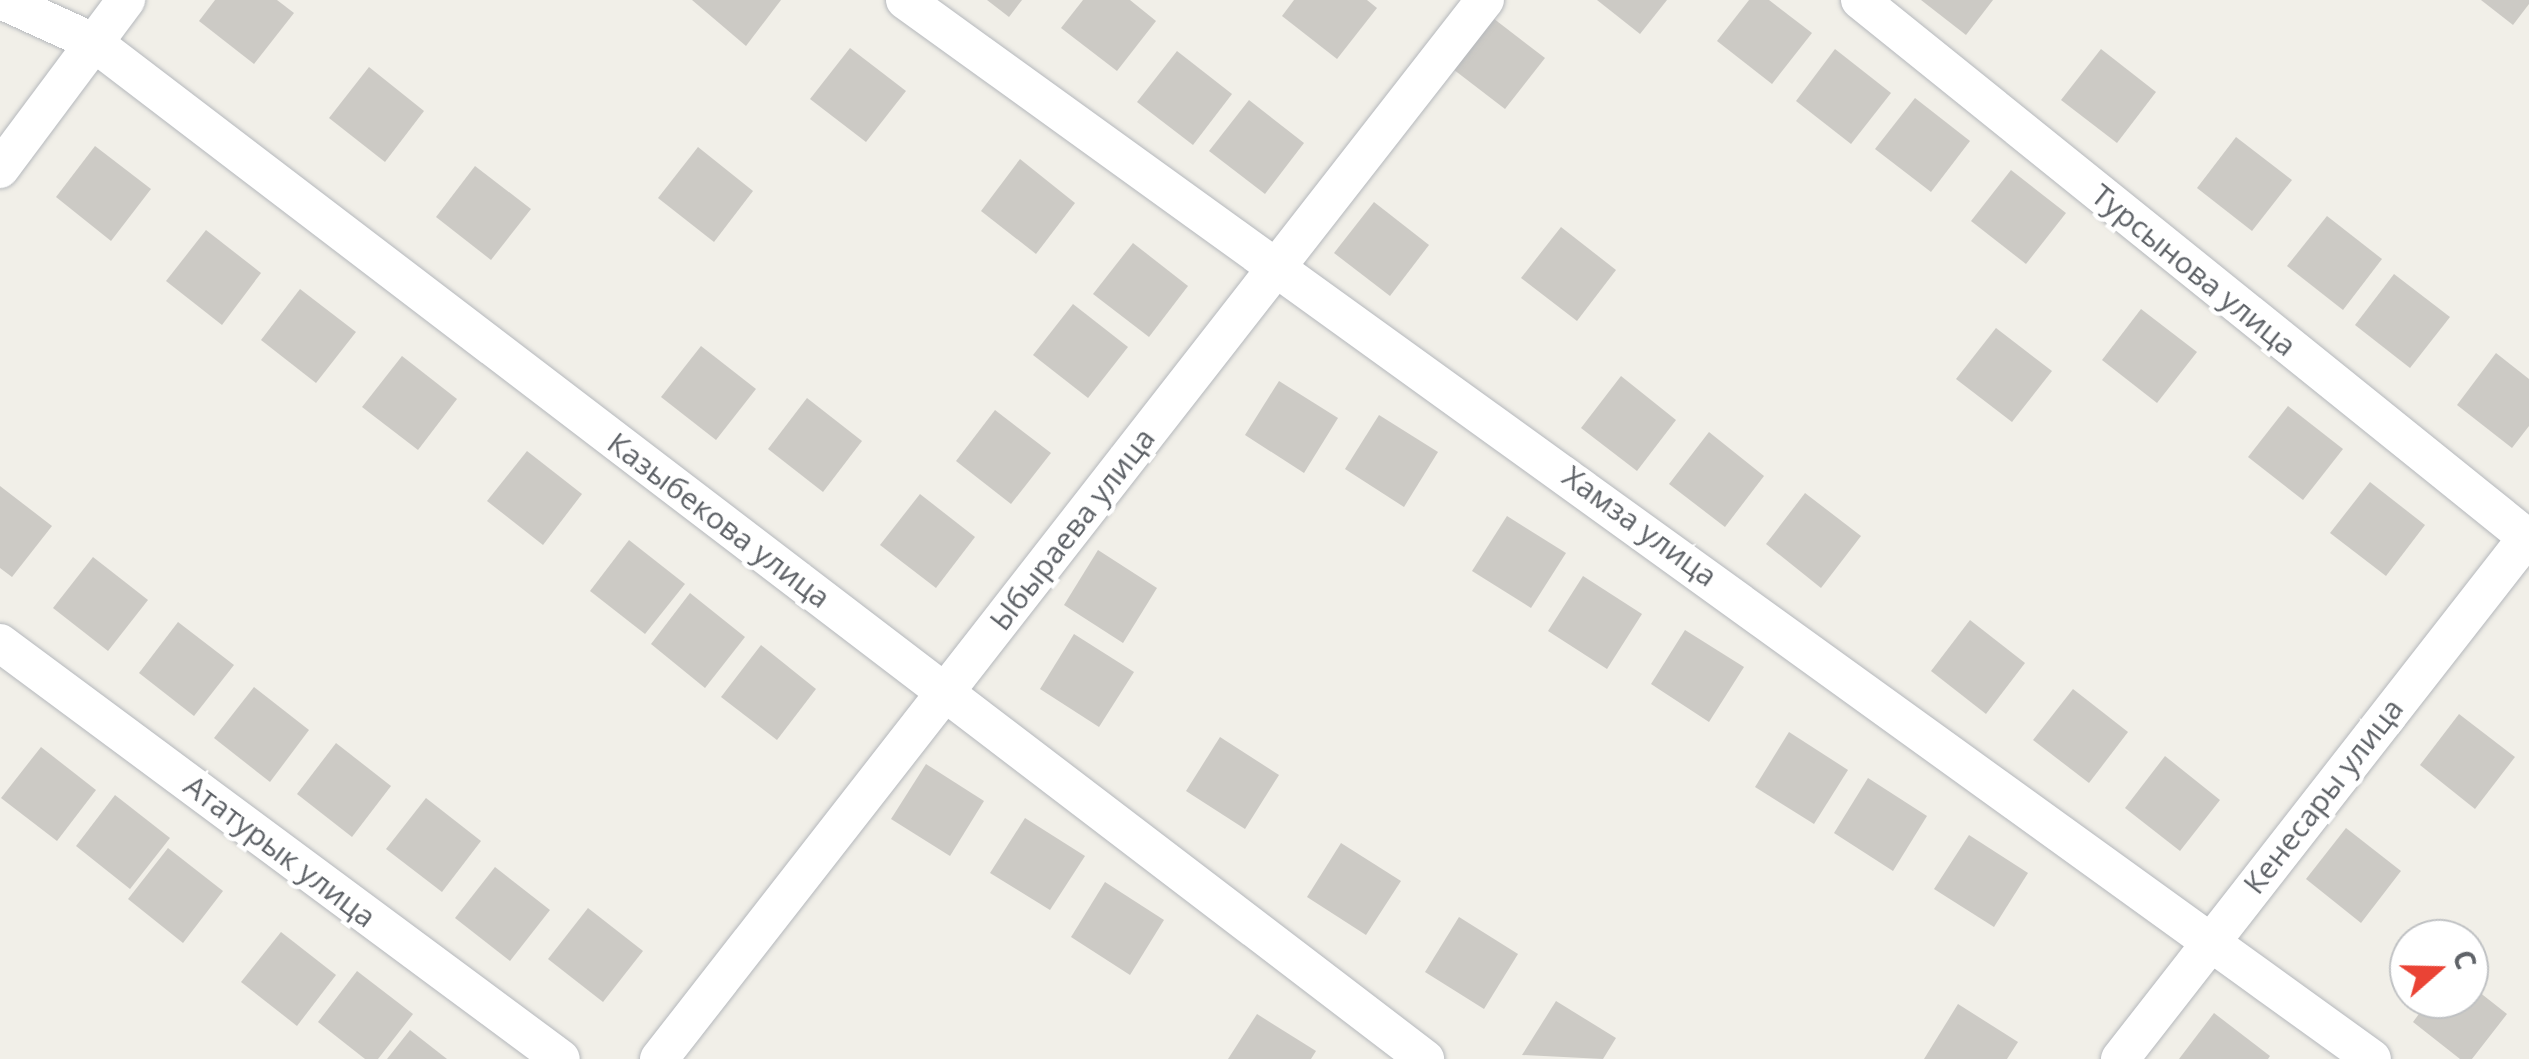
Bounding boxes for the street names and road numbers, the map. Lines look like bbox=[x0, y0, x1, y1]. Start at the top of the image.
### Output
street label: Турсынова улица bbox=[2084, 176, 2304, 364]
street label: Ыбыраева улица bbox=[982, 421, 1162, 637]
street label: Казыбекова улица bbox=[601, 425, 837, 615]
street label: Хамза улица bbox=[1556, 458, 1724, 594]
street label: Кенесары улица bbox=[2236, 691, 2410, 901]
street label: Ататурык улица bbox=[177, 767, 383, 935]

